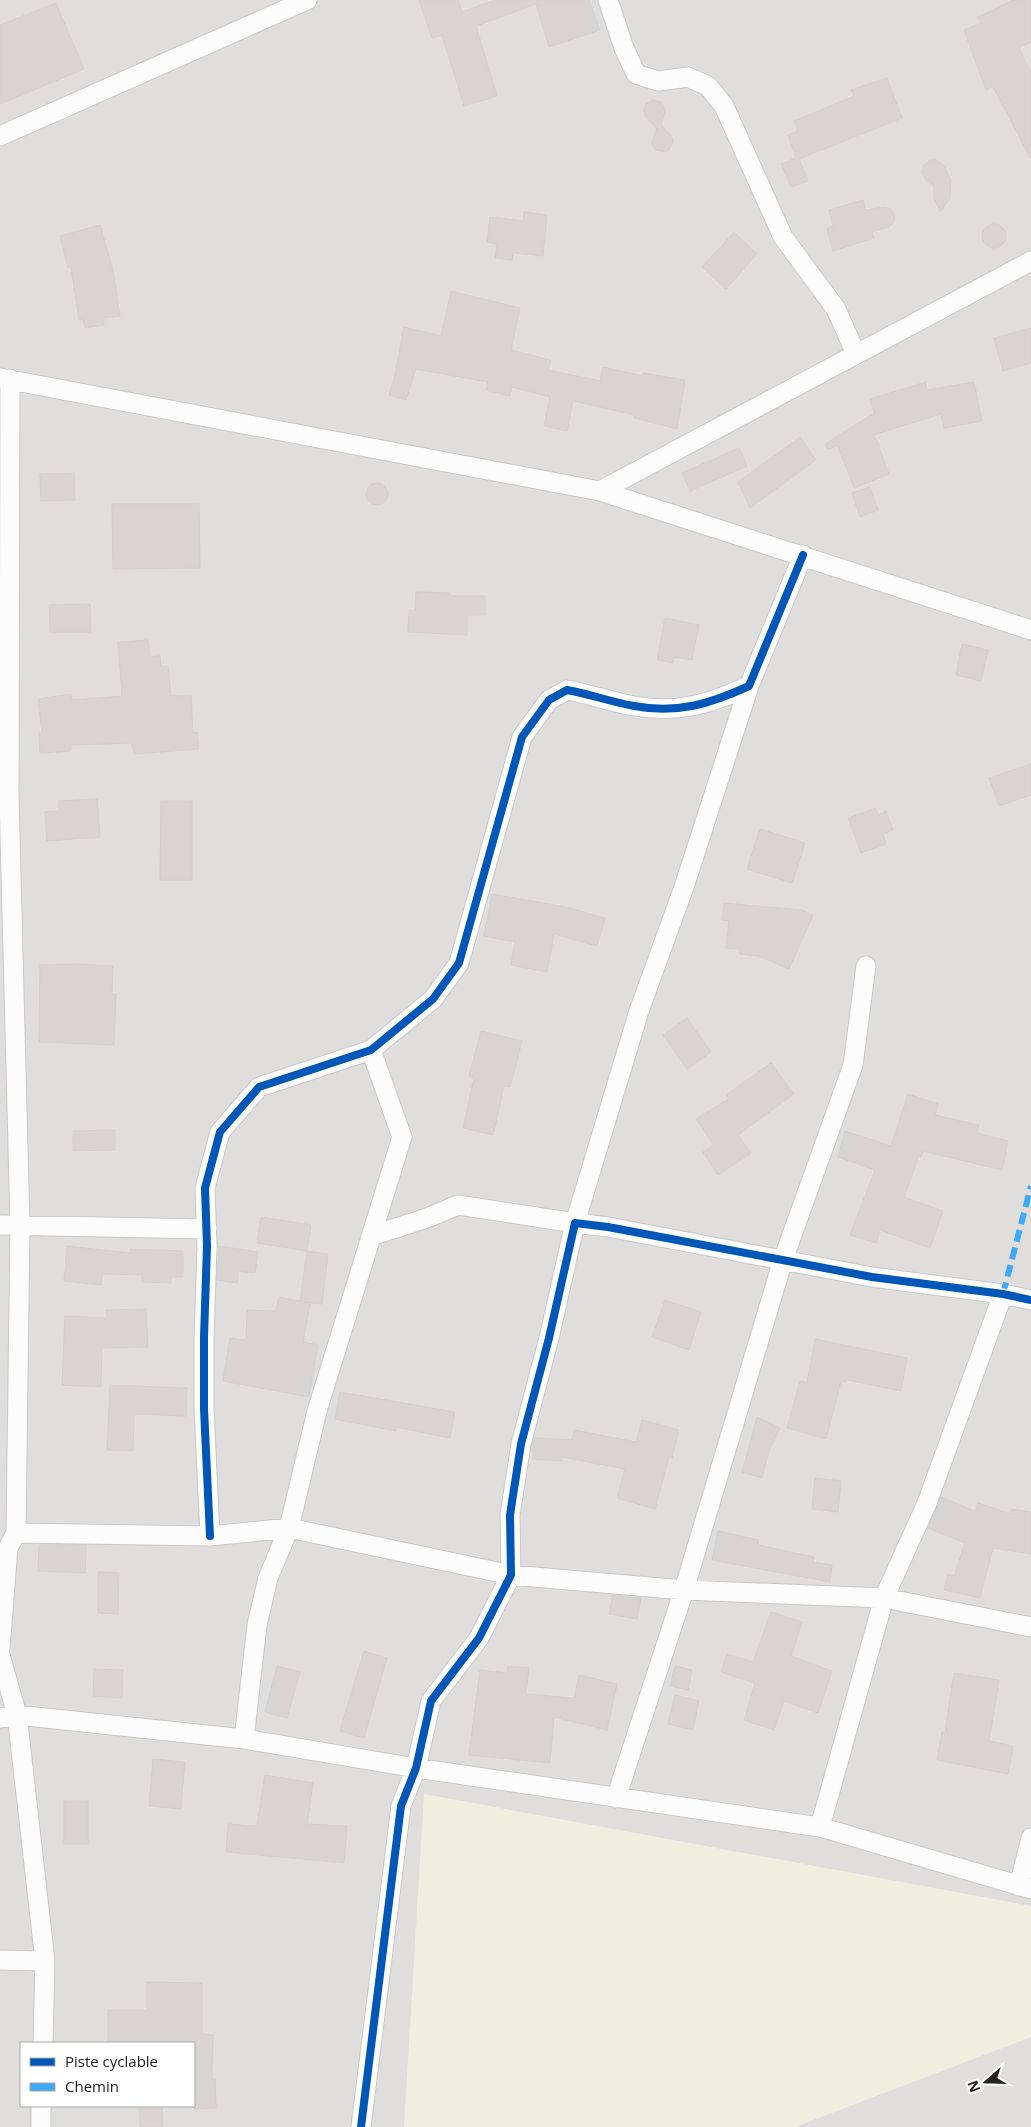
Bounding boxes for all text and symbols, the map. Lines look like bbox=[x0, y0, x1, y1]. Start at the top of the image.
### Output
legend bbox=[20, 2042, 195, 2107]
text: Piste cyclable bbox=[65, 2051, 158, 2071]
north arrow bbox=[961, 2057, 1011, 2107]
text: Chemin bbox=[65, 2076, 119, 2096]
text: N bbox=[962, 2078, 984, 2095]

